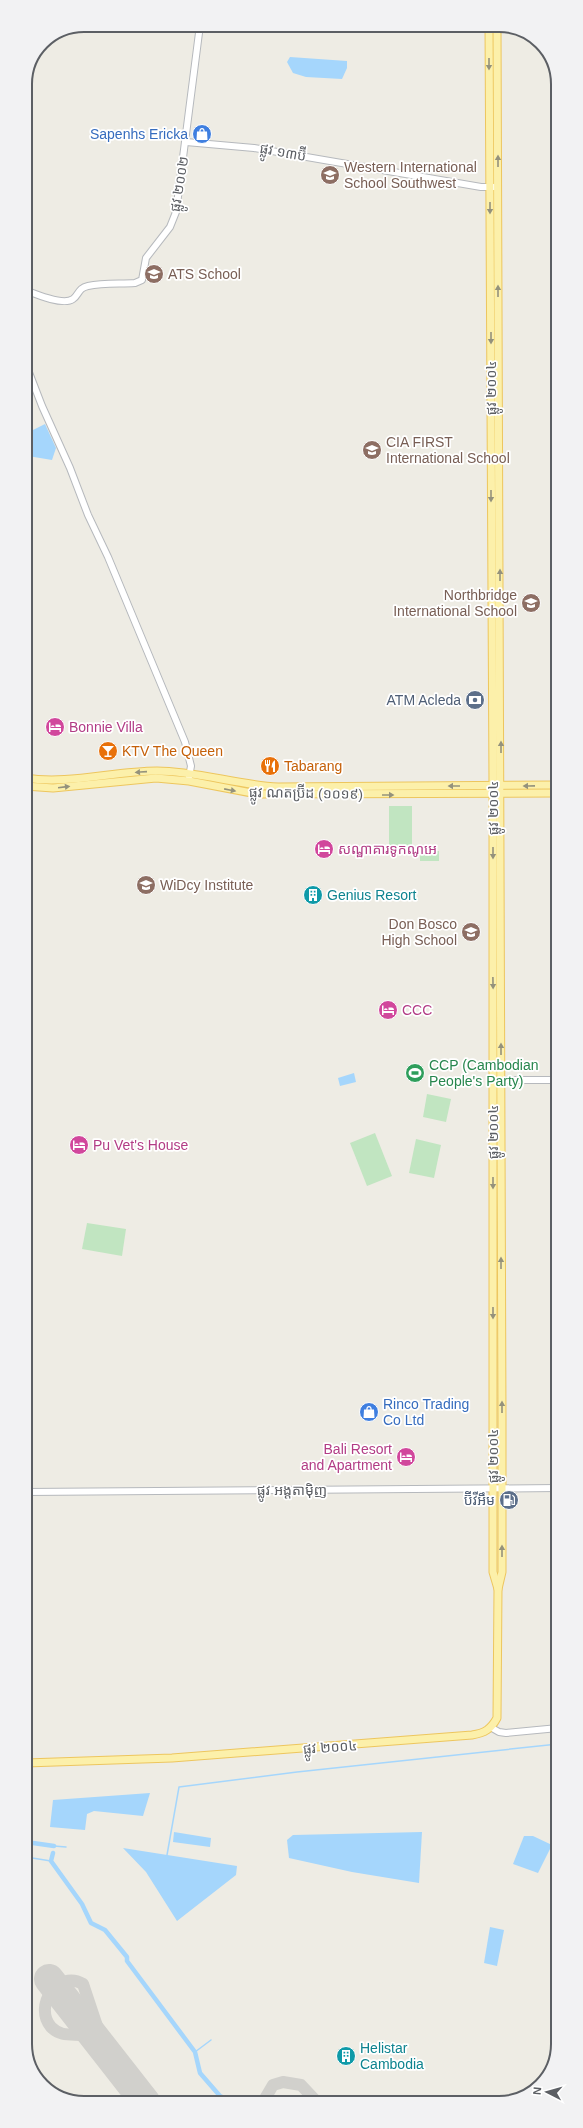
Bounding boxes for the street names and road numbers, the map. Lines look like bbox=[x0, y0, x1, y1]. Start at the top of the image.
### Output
street label: ផ្លូវ ១៣ប៊ី bbox=[258, 138, 308, 168]
street label: ផ្លូវ ២០០២ bbox=[167, 155, 195, 214]
street label: ផ្លូវ ២០០៤ bbox=[483, 361, 503, 415]
street label: ផ្លូវ ២០០៤ bbox=[485, 781, 505, 835]
street label: ផ្លូវ ណតប្រ៊ីដ (១០១៩) bbox=[249, 782, 363, 806]
street label: ផ្លូវ ២០០៤ bbox=[485, 1105, 505, 1159]
street label: ផ្លូវ ២០០៤ bbox=[485, 1429, 505, 1483]
street label: ផ្លូវ អង្តតាម៉ិញ bbox=[257, 1482, 327, 1502]
street label: ផ្លូវ ២០០៤ bbox=[302, 1737, 358, 1761]

